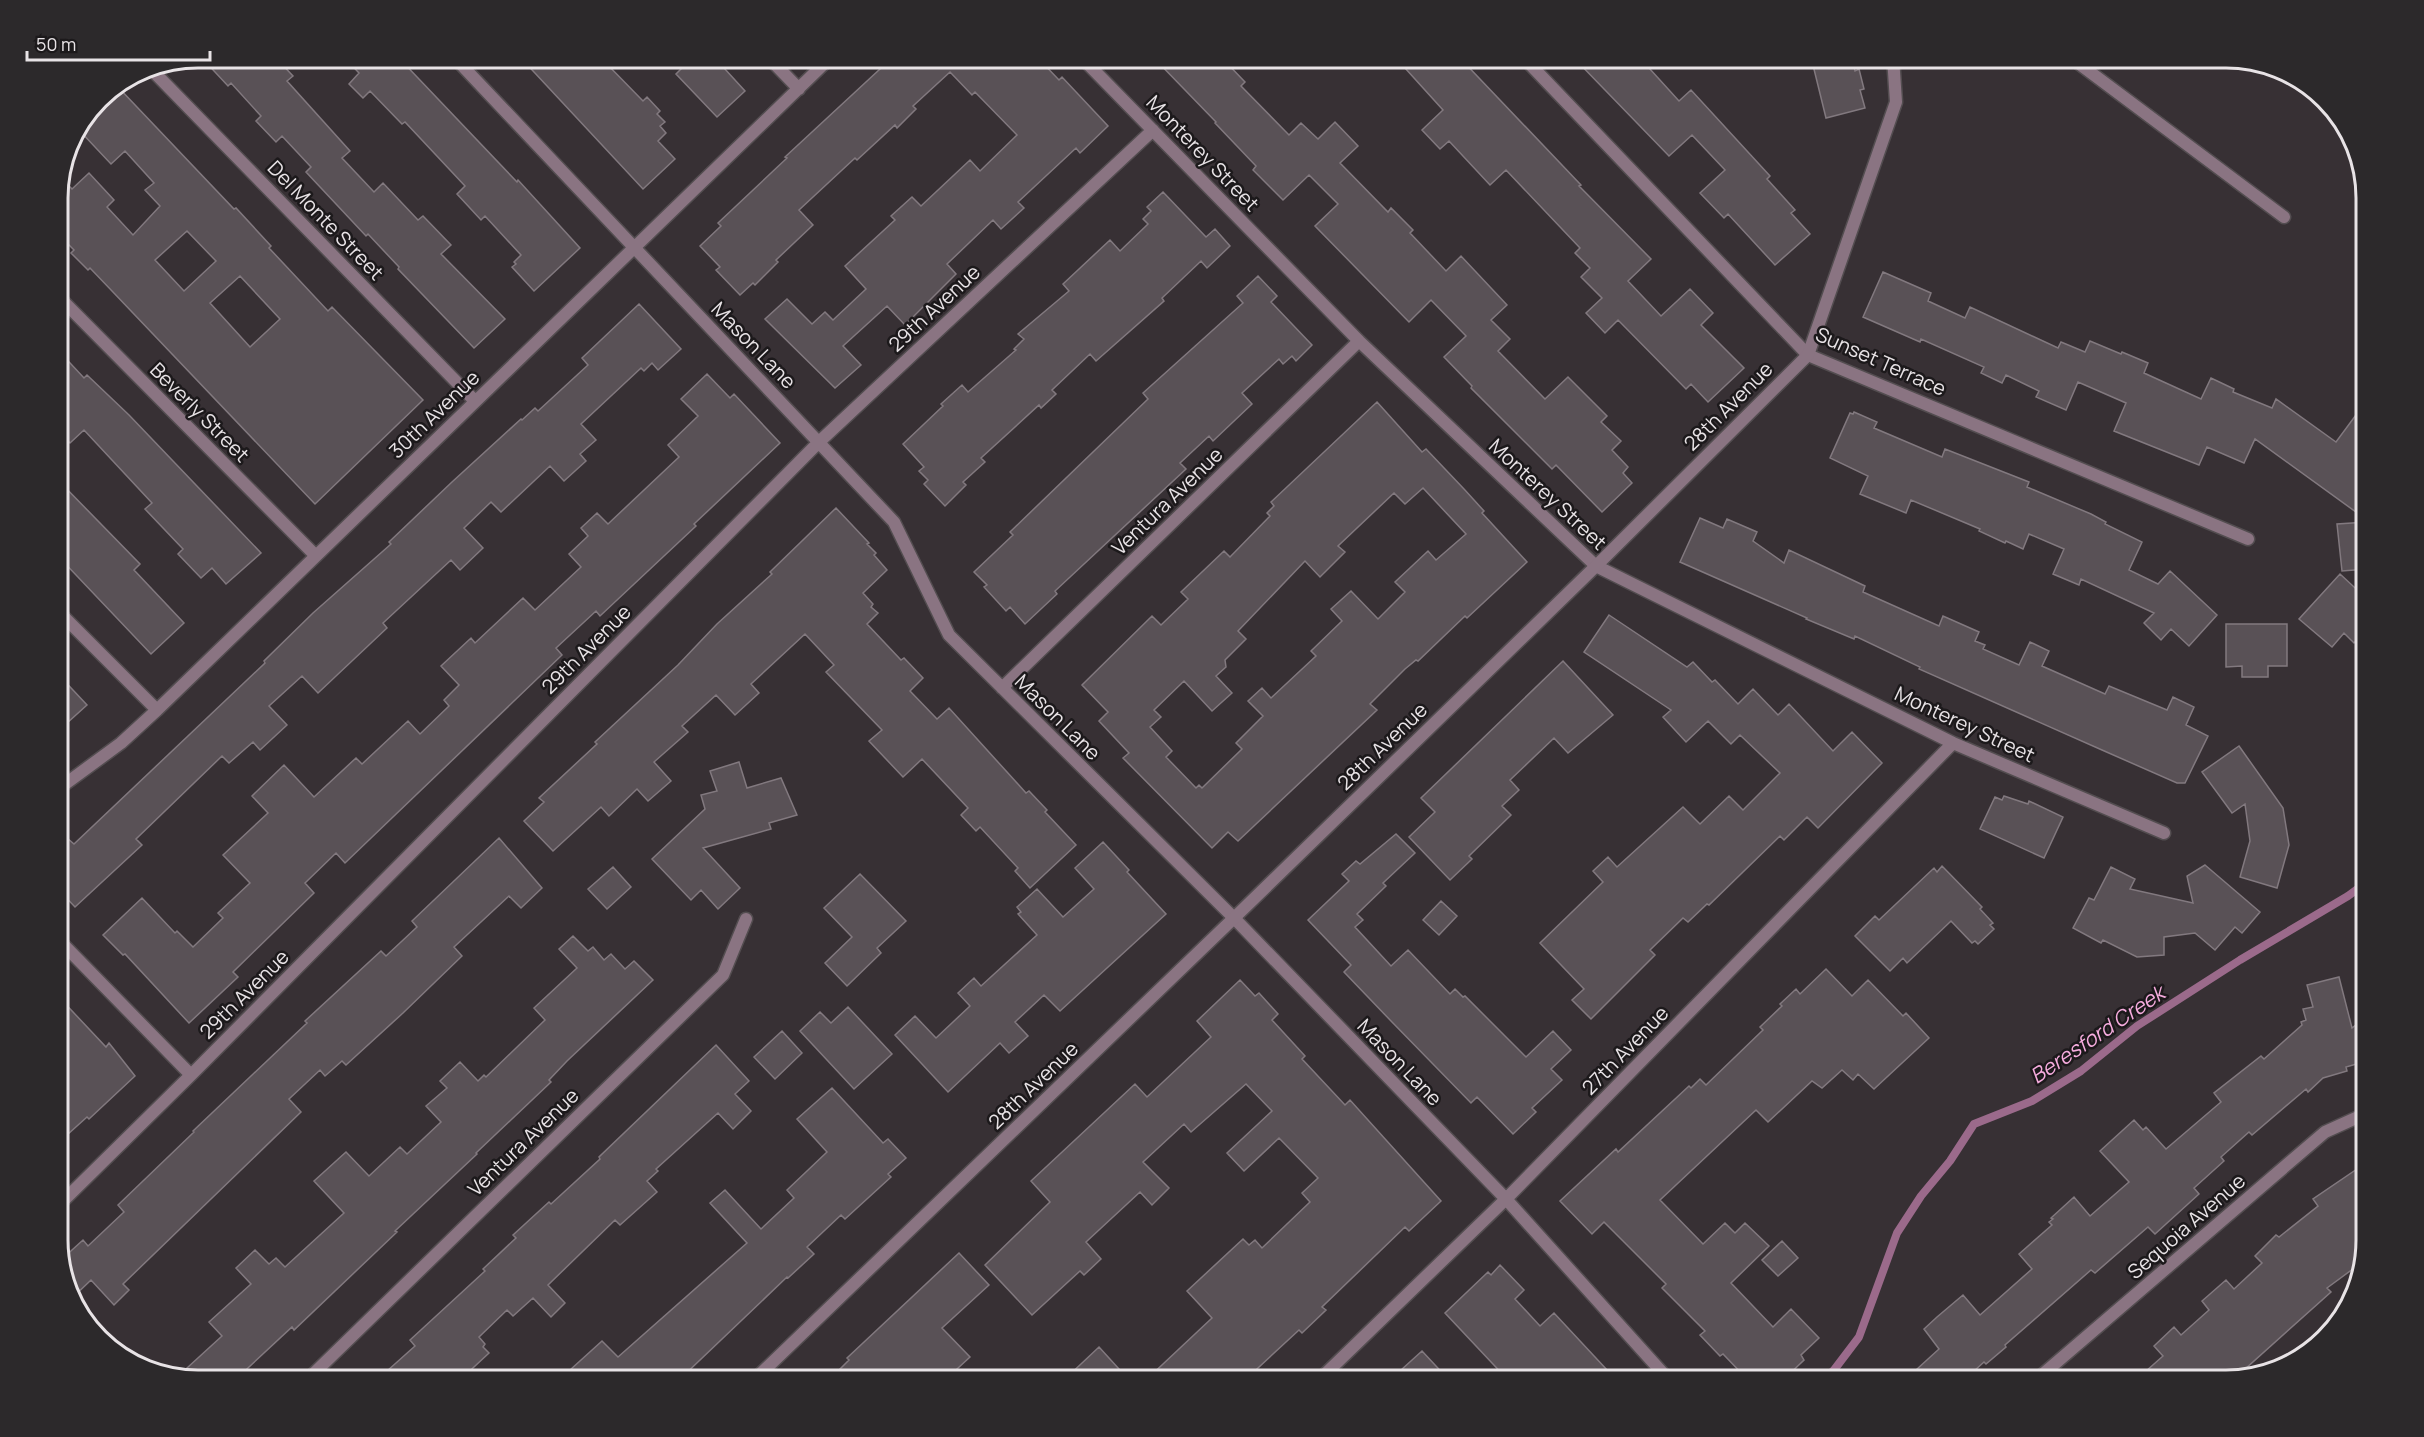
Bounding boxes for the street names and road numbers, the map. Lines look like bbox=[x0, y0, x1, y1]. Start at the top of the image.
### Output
street label: Monterey Street bbox=[1141, 89, 1265, 217]
street label: Del Monte Street bbox=[262, 154, 390, 286]
street label: 29th Avenue bbox=[882, 259, 986, 357]
street label: Mason Lane bbox=[706, 296, 802, 394]
street label: Sunset Terrace bbox=[1812, 320, 1950, 402]
street label: Beverly Street bbox=[144, 356, 256, 468]
street label: 28th Avenue bbox=[1678, 356, 1778, 456]
street label: 30th Avenue bbox=[383, 364, 485, 464]
street label: Monterey Street bbox=[1483, 432, 1613, 556]
street label: Ventura Avenue bbox=[1106, 441, 1228, 561]
street label: 29th Avenue bbox=[535, 598, 637, 700]
street label: Mason Lane bbox=[1009, 668, 1107, 766]
street label: Monterey Street bbox=[1891, 680, 2039, 768]
street label: 28th Avenue bbox=[1331, 696, 1433, 796]
street label: 29th Avenue bbox=[193, 943, 295, 1045]
street label: 27th Avenue bbox=[1576, 1000, 1674, 1100]
street label: Mason Lane bbox=[1352, 1013, 1448, 1111]
street label: 28th Avenue bbox=[982, 1035, 1084, 1135]
street label: Ventura Avenue bbox=[462, 1082, 584, 1202]
street label: Sequoia Avenue bbox=[2121, 1167, 2251, 1285]

